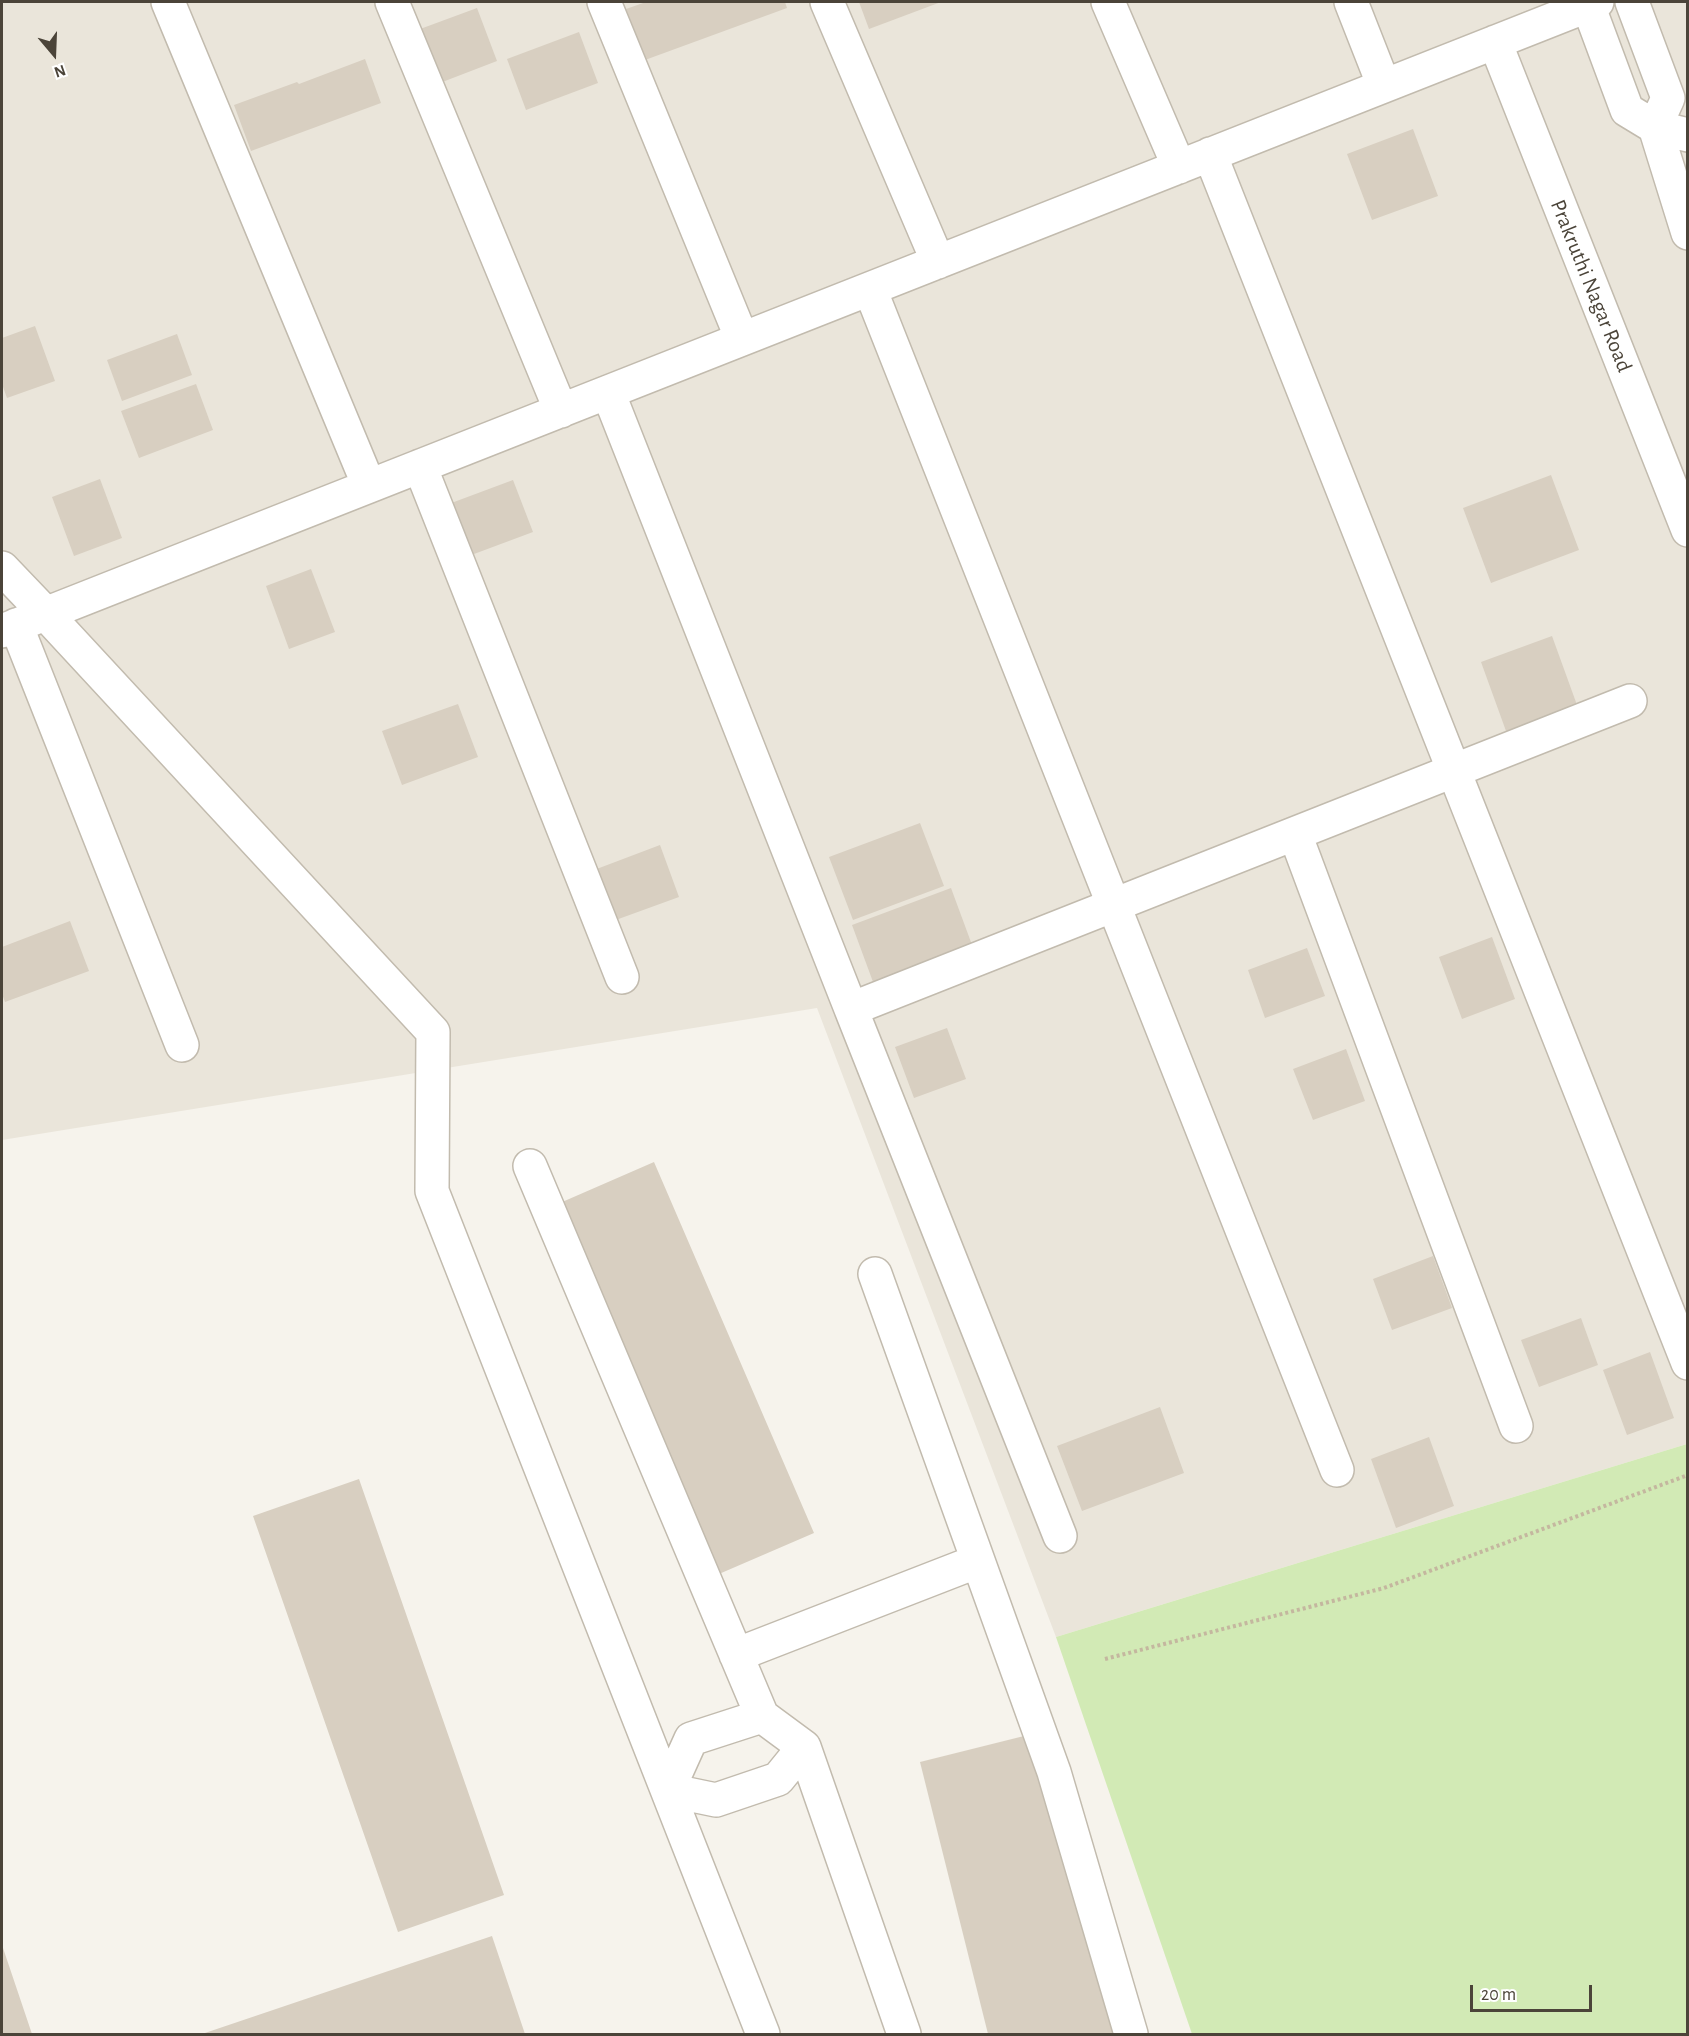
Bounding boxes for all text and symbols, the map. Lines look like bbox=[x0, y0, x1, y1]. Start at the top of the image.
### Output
north arrow bbox=[24, 24, 84, 84]
text: N bbox=[52, 62, 68, 80]
street label: Prakruthi Nagar Road bbox=[1544, 196, 1638, 376]
scale bar bbox=[1473, 1973, 1594, 2011]
text: 20 m bbox=[1481, 1986, 1516, 2004]

